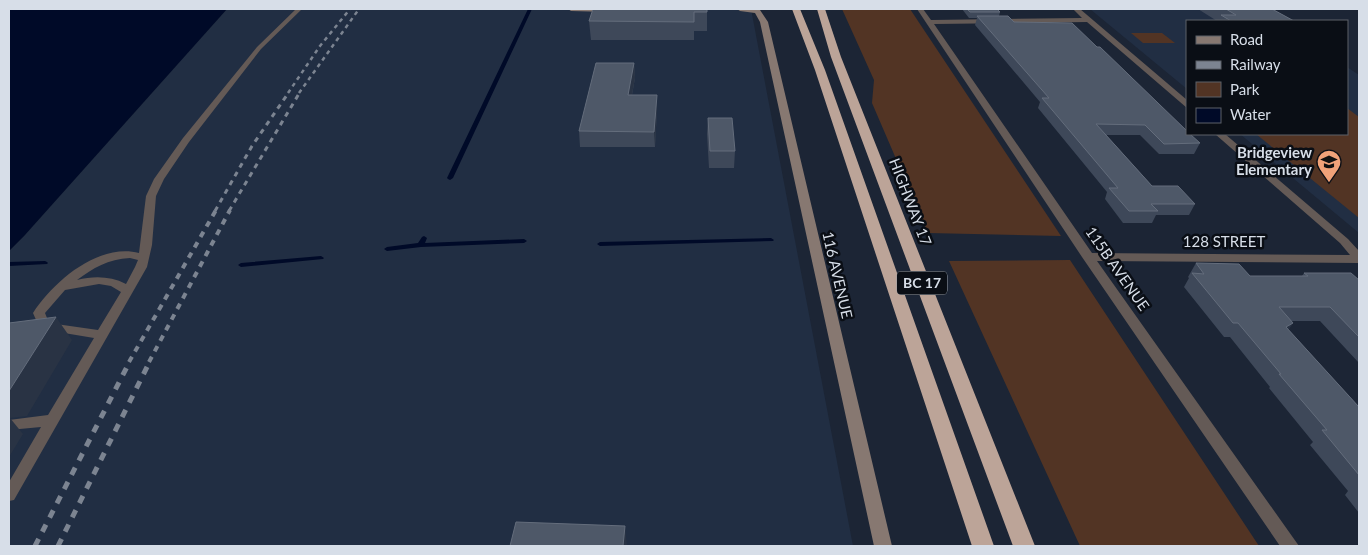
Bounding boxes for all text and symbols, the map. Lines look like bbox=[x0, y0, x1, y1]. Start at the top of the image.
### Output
legend bbox=[1186, 20, 1348, 135]
text: Road bbox=[1230, 30, 1263, 48]
text: Railway bbox=[1230, 55, 1281, 73]
text: Park bbox=[1230, 80, 1260, 98]
text: Water bbox=[1230, 105, 1271, 123]
place label: Bridgeview Elementary bbox=[1236, 143, 1312, 178]
school or university icon: Bridgeview Elementary bbox=[1316, 149, 1342, 183]
street label: HIGHWAY 17 bbox=[886, 155, 936, 248]
street label: 115B AVENUE bbox=[1082, 223, 1153, 314]
street label: 116 AVENUE bbox=[819, 230, 857, 320]
street label: 128 STREET bbox=[1183, 232, 1265, 250]
road number: BC 17 bbox=[897, 272, 947, 294]

